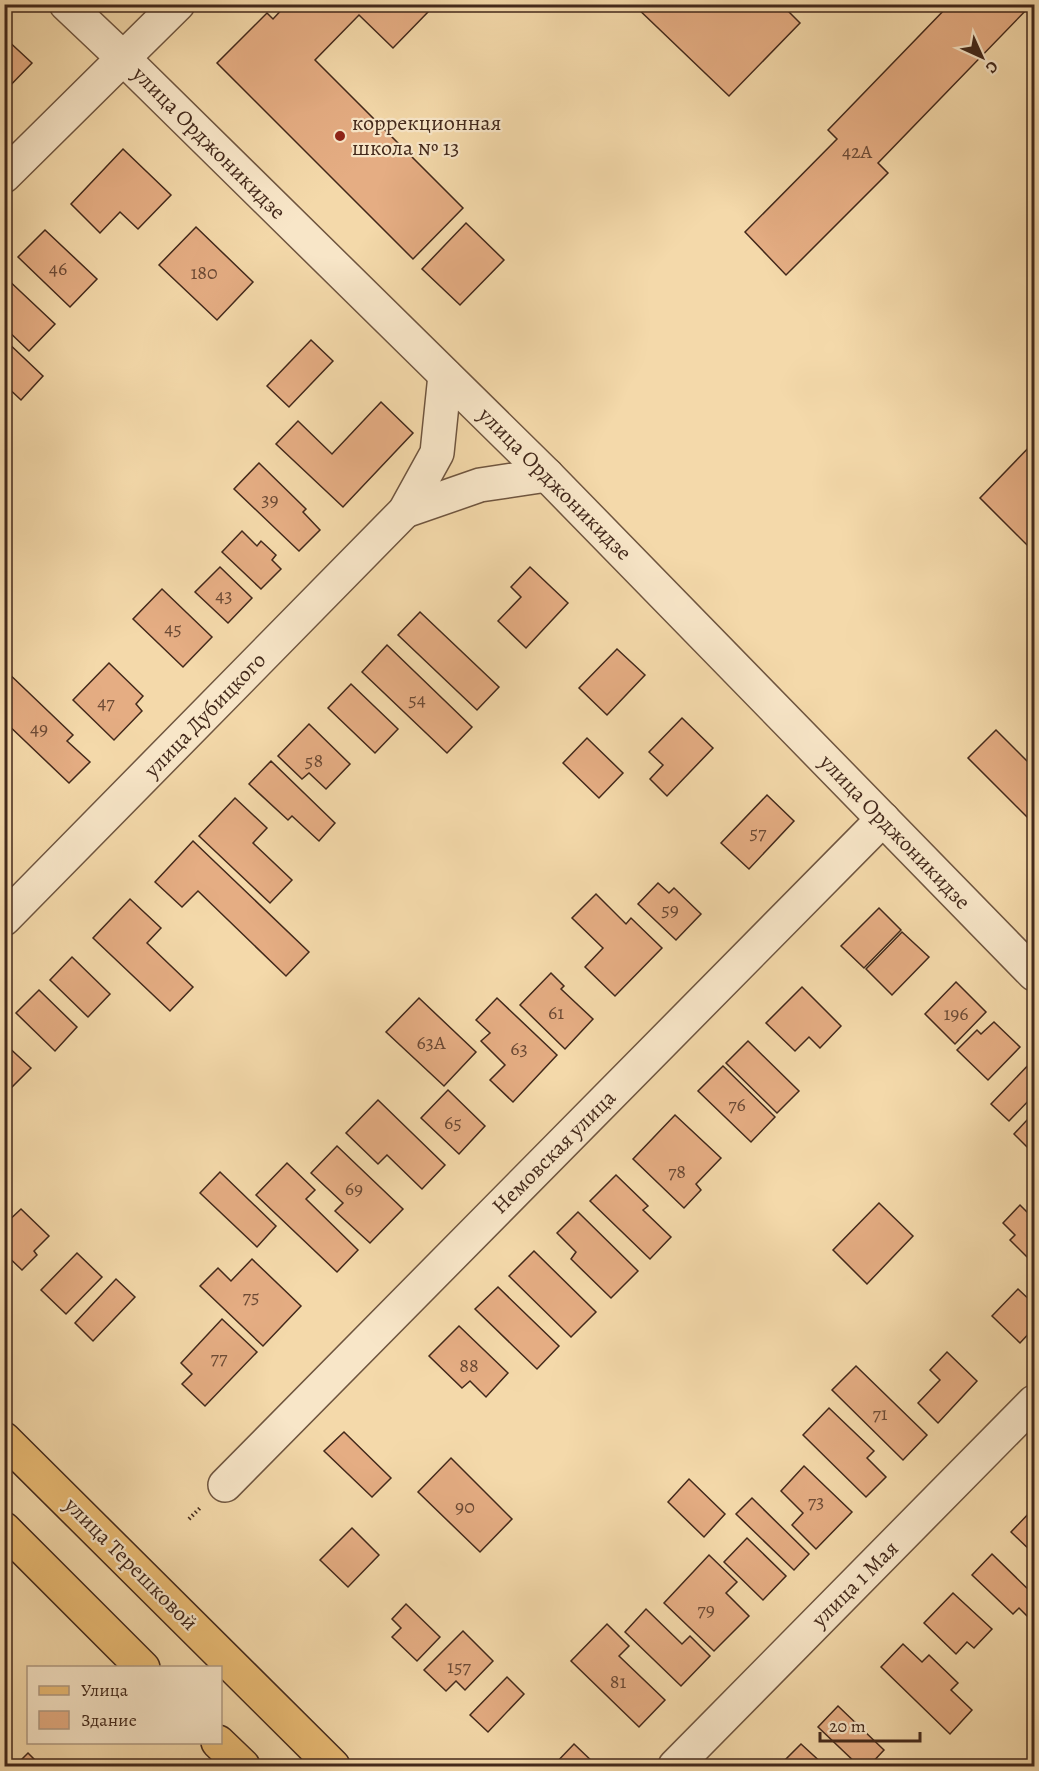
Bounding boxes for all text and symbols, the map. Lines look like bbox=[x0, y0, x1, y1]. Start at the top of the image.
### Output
north arrow bbox=[952, 27, 1012, 87]
text: С bbox=[981, 56, 1003, 78]
street label: улица Орджоникидзе bbox=[125, 59, 292, 226]
place label: коррекционная школа № 13 bbox=[352, 108, 501, 163]
marker: коррекционная школа № 13 bbox=[333, 129, 347, 143]
house number: 42А bbox=[842, 138, 872, 165]
house number: 46 bbox=[49, 255, 67, 282]
house number: 180 bbox=[190, 259, 218, 286]
street label: улица Орджоникидзе bbox=[471, 400, 638, 567]
house number: 39 bbox=[261, 486, 279, 513]
house number: 43 bbox=[215, 582, 233, 609]
house number: 45 bbox=[164, 615, 182, 642]
street label: улица Дубицкого bbox=[137, 646, 273, 785]
house number: 54 bbox=[408, 686, 426, 713]
house number: 47 bbox=[97, 689, 115, 716]
house number: 49 bbox=[30, 715, 48, 742]
house number: 58 bbox=[305, 747, 323, 774]
street label: улица Орджоникидзе bbox=[812, 747, 977, 916]
house number: 57 bbox=[750, 819, 767, 846]
house number: 59 bbox=[661, 896, 679, 923]
house number: 61 bbox=[548, 999, 564, 1026]
house number: 196 bbox=[943, 1000, 969, 1027]
house number: 63А bbox=[416, 1029, 446, 1056]
house number: 63 bbox=[510, 1035, 528, 1062]
street label: Немовская улица bbox=[485, 1083, 623, 1221]
house number: 76 bbox=[728, 1091, 746, 1118]
house number: 65 bbox=[444, 1109, 462, 1136]
house number: 78 bbox=[668, 1158, 686, 1185]
house number: 69 bbox=[345, 1175, 363, 1202]
house number: 75 bbox=[243, 1283, 260, 1310]
house number: 77 bbox=[211, 1344, 228, 1371]
house number: 88 bbox=[459, 1352, 479, 1379]
house number: 71 bbox=[872, 1400, 888, 1427]
house number: 73 bbox=[808, 1488, 824, 1515]
street label: улица Терешковой bbox=[57, 1490, 204, 1637]
house number: 90 bbox=[455, 1493, 475, 1520]
street label: улица 1 Мая bbox=[804, 1534, 905, 1635]
house number: 79 bbox=[697, 1596, 715, 1623]
house number: 157 bbox=[447, 1653, 472, 1680]
legend bbox=[27, 1666, 222, 1744]
house number: 81 bbox=[610, 1668, 626, 1695]
text: Улица bbox=[81, 1678, 129, 1702]
scale bar bbox=[820, 1705, 920, 1743]
text: Здание bbox=[81, 1708, 137, 1732]
text: 20 m bbox=[829, 1714, 866, 1738]

